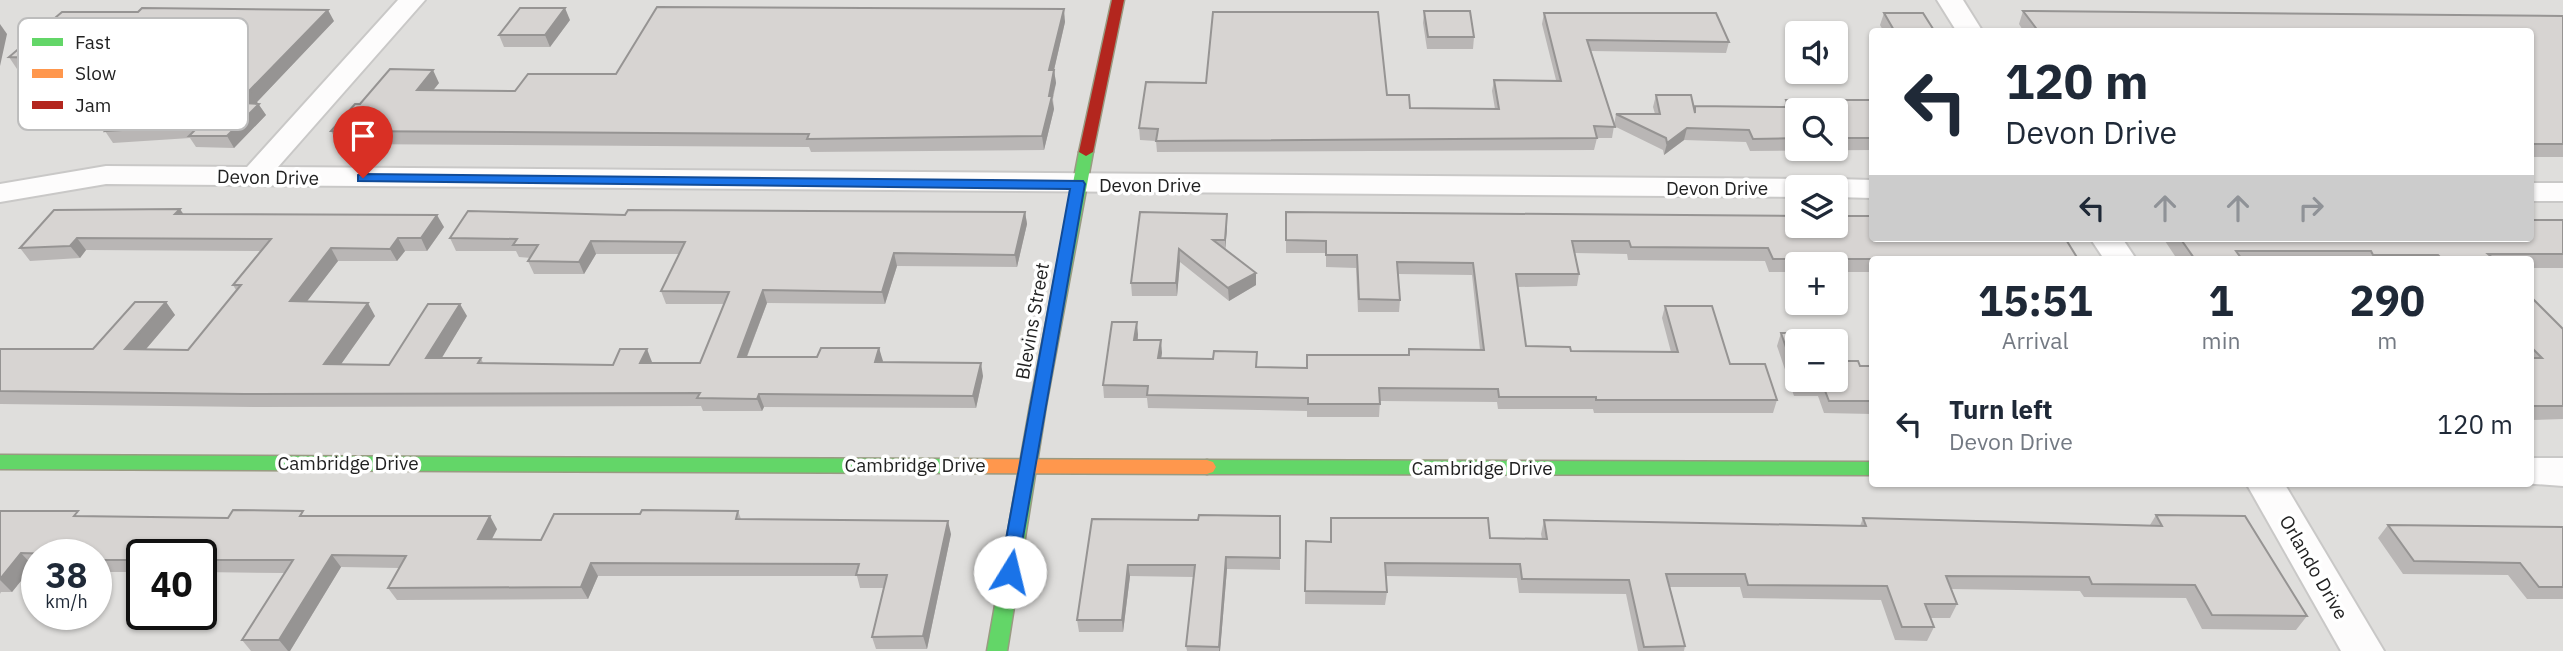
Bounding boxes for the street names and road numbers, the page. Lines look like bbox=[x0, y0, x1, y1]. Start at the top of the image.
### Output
street label: Devon Drive bbox=[217, 164, 319, 190]
street label: Devon Drive bbox=[1099, 173, 1201, 197]
street label: Devon Drive bbox=[1666, 176, 1768, 200]
street label: Blevins Street bbox=[1010, 261, 1054, 381]
street label: Cambridge Drive bbox=[277, 451, 419, 475]
street label: Cambridge Drive bbox=[844, 453, 986, 477]
street label: Cambridge Drive bbox=[1411, 456, 1553, 480]
street label: Orlando Drive bbox=[2274, 510, 2354, 624]

